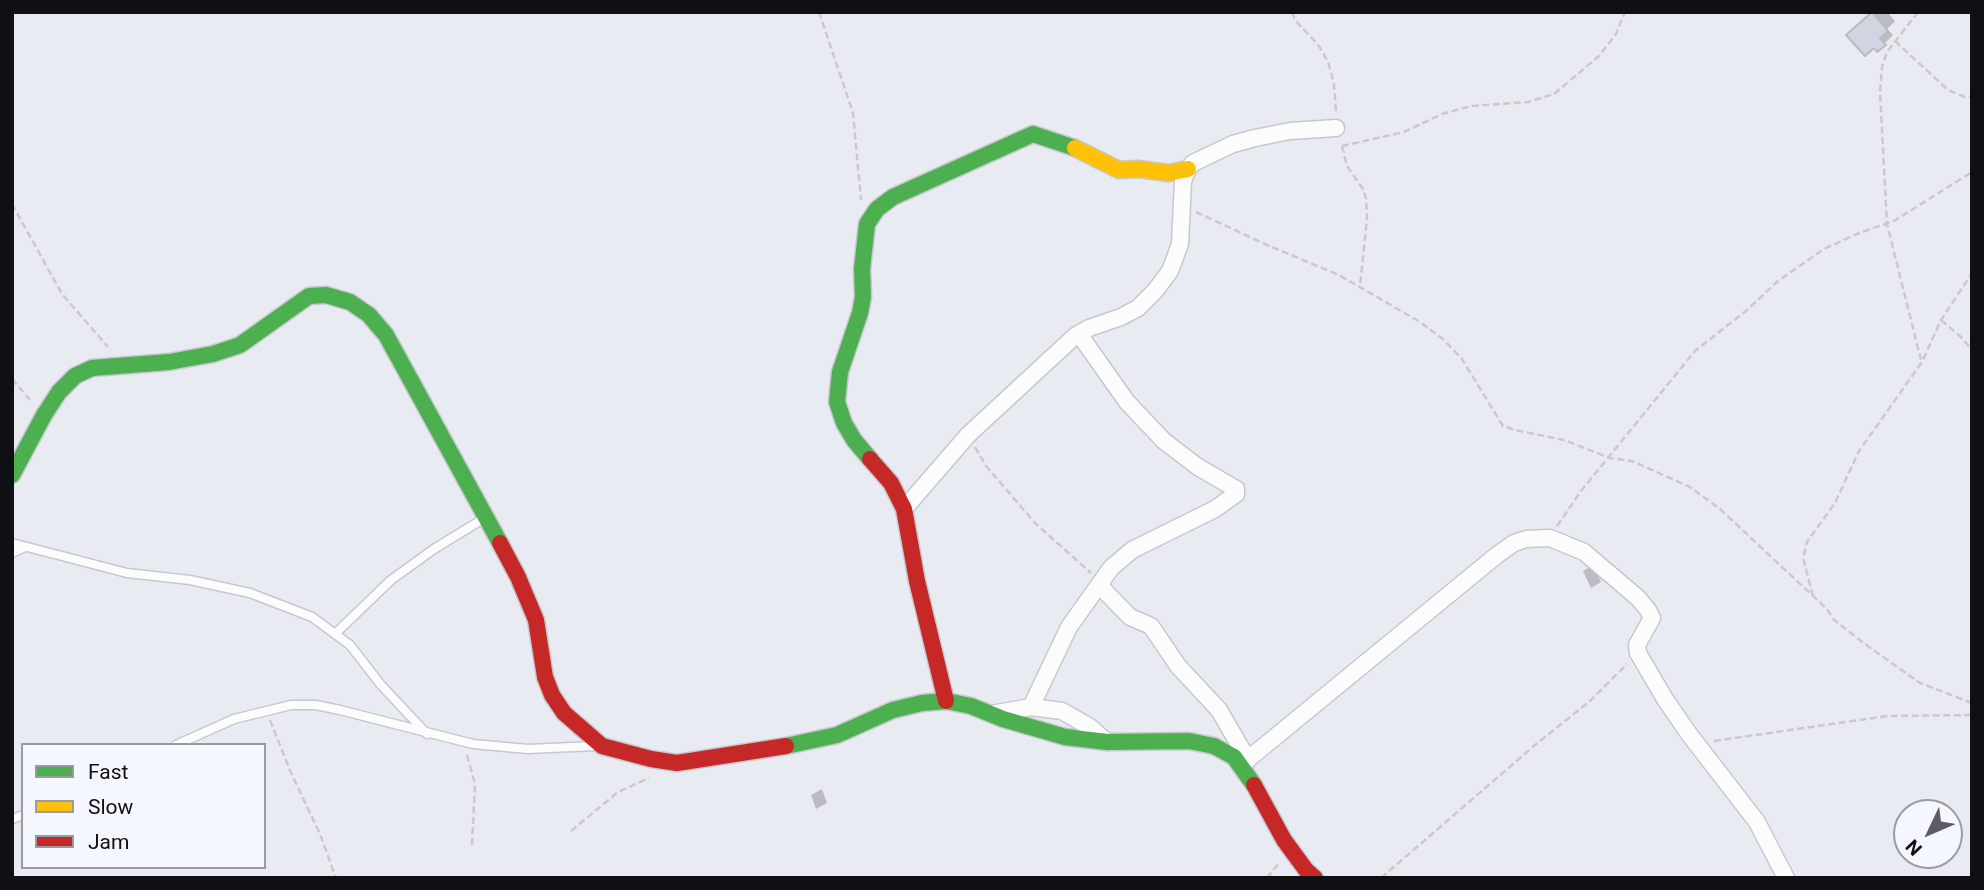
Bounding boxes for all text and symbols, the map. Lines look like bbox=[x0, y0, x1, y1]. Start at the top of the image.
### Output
legend bbox=[21, 743, 266, 869]
text: Fast bbox=[88, 760, 128, 784]
text: Slow bbox=[88, 795, 133, 819]
north arrow bbox=[1893, 799, 1963, 869]
text: Jam bbox=[88, 830, 129, 854]
text: N bbox=[1901, 835, 1927, 860]

